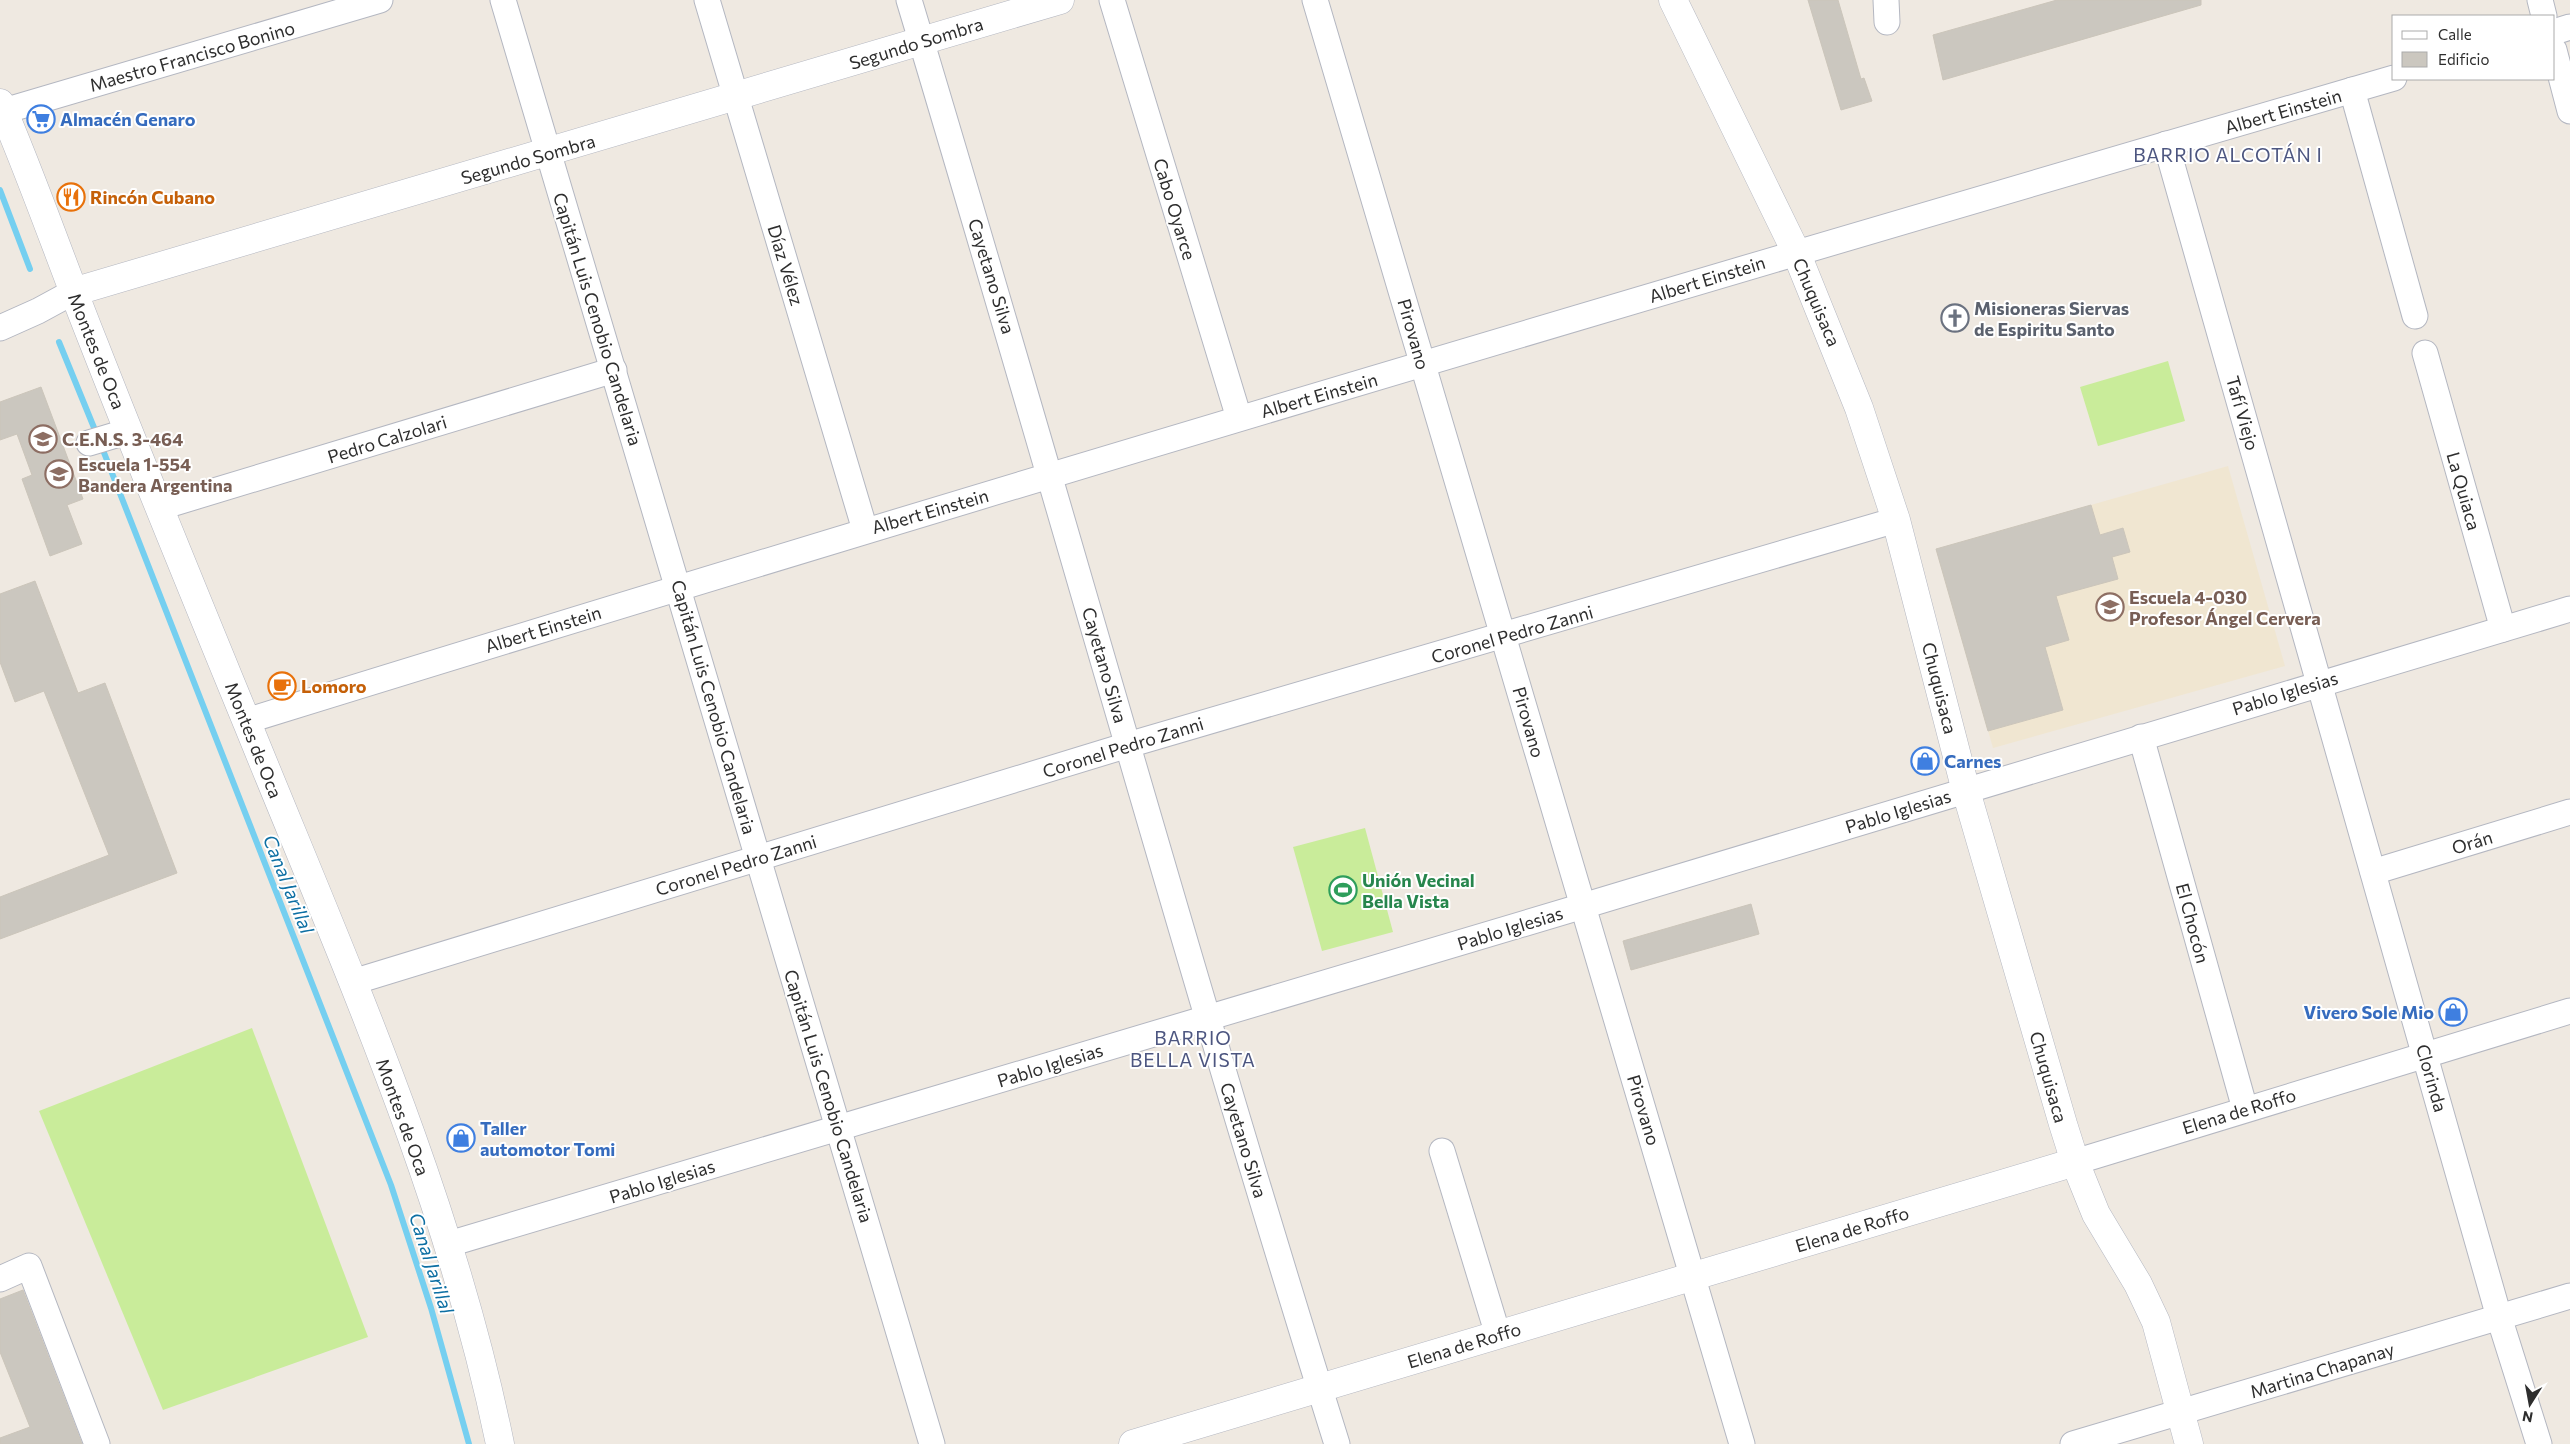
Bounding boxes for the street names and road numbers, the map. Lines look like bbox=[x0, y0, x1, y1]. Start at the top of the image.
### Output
street label: Segundo Sombra bbox=[846, 12, 986, 74]
street label: Maestro Francisco Bonino bbox=[87, 16, 297, 96]
street label: Albert Einstein bbox=[2222, 84, 2344, 138]
street label: Segundo Sombra bbox=[458, 129, 598, 189]
street label: Cabo Oyarce bbox=[1149, 156, 1201, 262]
street label: Capitán Luis Cenobio Candelaria bbox=[549, 190, 647, 448]
street label: Cayetano Silva bbox=[964, 216, 1020, 336]
street label: Díaz Vélez bbox=[763, 222, 809, 308]
street label: Albert Einstein bbox=[1646, 251, 1768, 307]
street label: Chuquisaca bbox=[1789, 255, 1845, 349]
street label: Montes de Oca bbox=[64, 290, 130, 412]
street label: Pirovano bbox=[1393, 296, 1435, 372]
street label: Albert Einstein bbox=[1258, 368, 1380, 422]
street label: Tafí Viejo bbox=[2222, 373, 2264, 453]
street label: Pedro Calzolari bbox=[325, 410, 449, 468]
street label: La Quiaca bbox=[2442, 449, 2486, 533]
street label: Albert Einstein bbox=[869, 484, 991, 538]
street label: Capitán Luis Cenobio Candelaria bbox=[667, 577, 761, 837]
street label: Coronel Pedro Zanni bbox=[1429, 600, 1595, 668]
street label: Albert Einstein bbox=[482, 601, 604, 657]
street label: Cayetano Silva bbox=[1078, 605, 1132, 725]
street label: Chuquisaca bbox=[1918, 640, 1962, 736]
street label: Pablo Iglesias bbox=[2229, 666, 2341, 720]
street label: Montes de Oca bbox=[221, 679, 287, 801]
street label: Pirovano bbox=[1508, 684, 1550, 760]
street label: Coronel Pedro Zanni bbox=[1040, 712, 1206, 782]
street label: Pablo Iglesias bbox=[1842, 784, 1954, 838]
street label: Orán bbox=[2449, 825, 2495, 859]
street label: Coronel Pedro Zanni bbox=[653, 830, 819, 900]
street label: El Chocón bbox=[2172, 881, 2214, 965]
street label: Pablo Iglesias bbox=[1454, 901, 1566, 955]
street label: Capitán Luis Cenobio Candelaria bbox=[780, 967, 878, 1225]
street label: Chuquisaca bbox=[2025, 1029, 2073, 1125]
street label: Pablo Iglesias bbox=[994, 1038, 1106, 1092]
street label: Clorinda bbox=[2412, 1042, 2452, 1114]
street label: Montes de Oca bbox=[372, 1055, 434, 1179]
street label: Pirovano bbox=[1623, 1072, 1665, 1148]
street label: Cayetano Silva bbox=[1216, 1080, 1272, 1200]
street label: Elena de Roffo bbox=[2180, 1083, 2298, 1139]
street label: Pablo Iglesias bbox=[606, 1154, 718, 1208]
street label: Elena de Roffo bbox=[1793, 1201, 1911, 1257]
street label: Elena de Roffo bbox=[1405, 1317, 1523, 1373]
street label: Martina Chapanay bbox=[2247, 1338, 2397, 1402]

